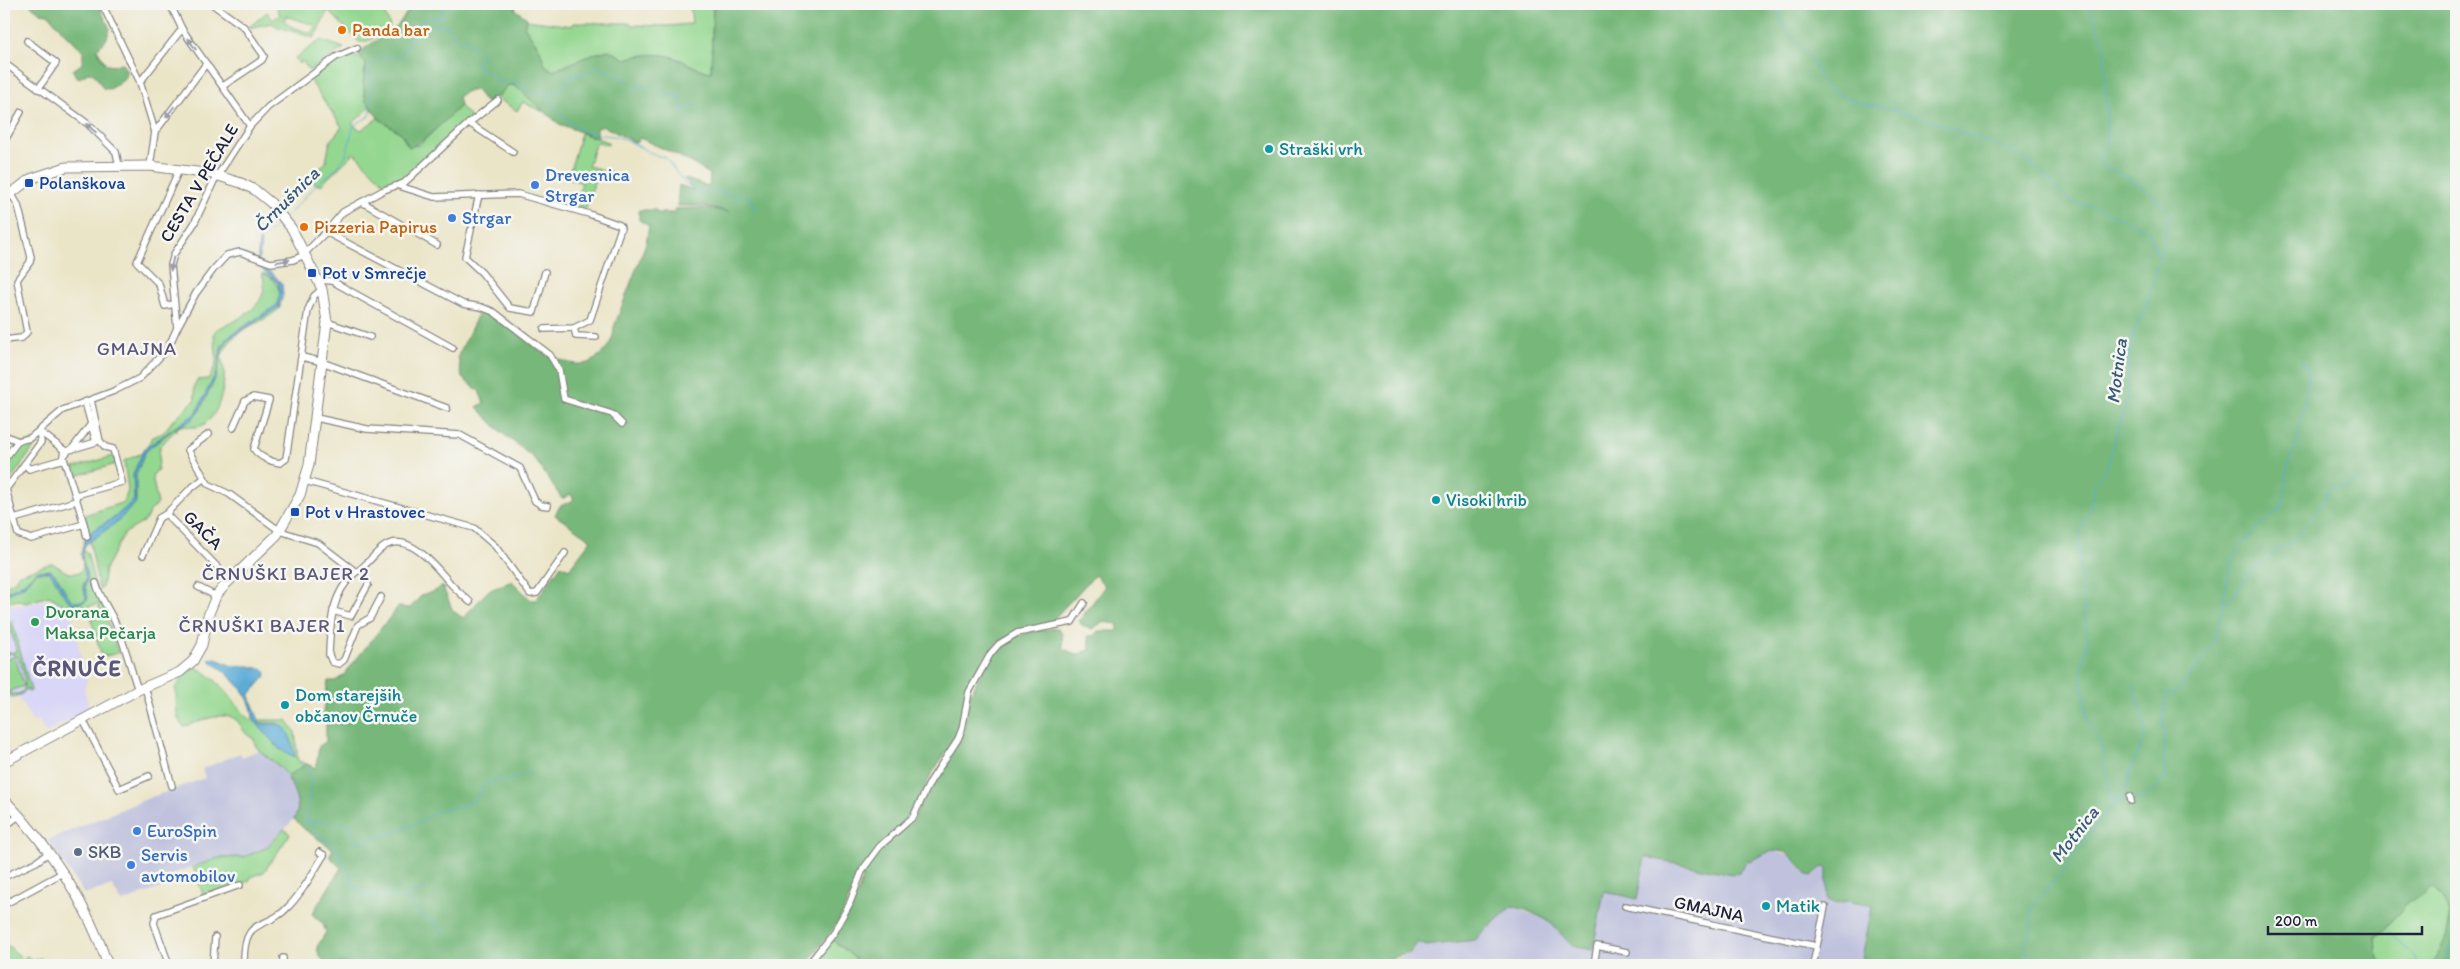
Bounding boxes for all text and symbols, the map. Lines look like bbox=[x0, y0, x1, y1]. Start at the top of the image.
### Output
place label: Panda bar bbox=[352, 19, 431, 41]
marker: Panda bar bbox=[336, 24, 348, 36]
one-way arrow bbox=[187, 37, 197, 51]
one-way arrow bbox=[165, 105, 176, 118]
street label: CESTA V PEČALE bbox=[155, 120, 243, 246]
one-way arrow bbox=[85, 122, 98, 133]
place label: Straški vrh bbox=[1279, 138, 1363, 160]
marker: Straški vrh bbox=[1263, 143, 1275, 155]
water label: Črnušnica bbox=[249, 162, 324, 237]
place label: Drevesnica Strgar bbox=[545, 164, 631, 207]
place label: Polanškova bbox=[39, 172, 126, 194]
marker: Polanškova bbox=[23, 177, 35, 189]
marker: Drevesnica Strgar bbox=[529, 179, 541, 191]
place label: Strgar bbox=[462, 207, 512, 229]
marker: Strgar bbox=[446, 212, 458, 224]
place label: Pizzeria Papirus bbox=[314, 216, 437, 238]
marker: Pizzeria Papirus bbox=[298, 221, 310, 233]
one-way arrow bbox=[168, 256, 176, 271]
one-way arrow bbox=[275, 257, 291, 265]
place label: Pot v Smrečje bbox=[322, 262, 427, 284]
marker: Pot v Smrečje bbox=[306, 267, 318, 279]
district label: GMAJNA bbox=[97, 337, 177, 360]
water label: Motnica bbox=[2101, 337, 2132, 405]
place label: Visoki hrib bbox=[1446, 489, 1527, 511]
marker: Visoki hrib bbox=[1430, 494, 1442, 506]
place label: Pot v Hrastovec bbox=[305, 501, 425, 523]
street label: GAČA bbox=[179, 506, 228, 555]
marker: Pot v Hrastovec bbox=[289, 506, 301, 518]
district label: ČRNUŠKI BAJER 2 bbox=[202, 562, 370, 585]
place label: Dvorana Maksa Pečarja bbox=[45, 601, 156, 644]
district label: ČRNUŠKI BAJER 1 bbox=[178, 614, 346, 637]
marker: Dvorana Maksa Pečarja bbox=[29, 616, 41, 628]
district label: ČRNUČE bbox=[32, 655, 122, 682]
place label: Dom starejših občanov Črnuče bbox=[295, 684, 417, 727]
marker: Dom starejših občanov Črnuče bbox=[279, 699, 291, 711]
water label: Motnica bbox=[2045, 801, 2104, 867]
place label: EuroSpin bbox=[147, 820, 217, 842]
marker: EuroSpin bbox=[131, 825, 143, 837]
place label: SKB bbox=[88, 841, 121, 863]
place label: Servis avtomobilov bbox=[141, 844, 236, 887]
marker: SKB bbox=[72, 846, 84, 858]
marker: Servis avtomobilov bbox=[125, 859, 137, 871]
street label: GMAJNA bbox=[1672, 891, 1746, 927]
place label: Matik bbox=[1776, 895, 1820, 917]
marker: Matik bbox=[1760, 900, 1772, 912]
scale bar bbox=[2268, 904, 2421, 936]
text: 200 m bbox=[2275, 912, 2318, 930]

